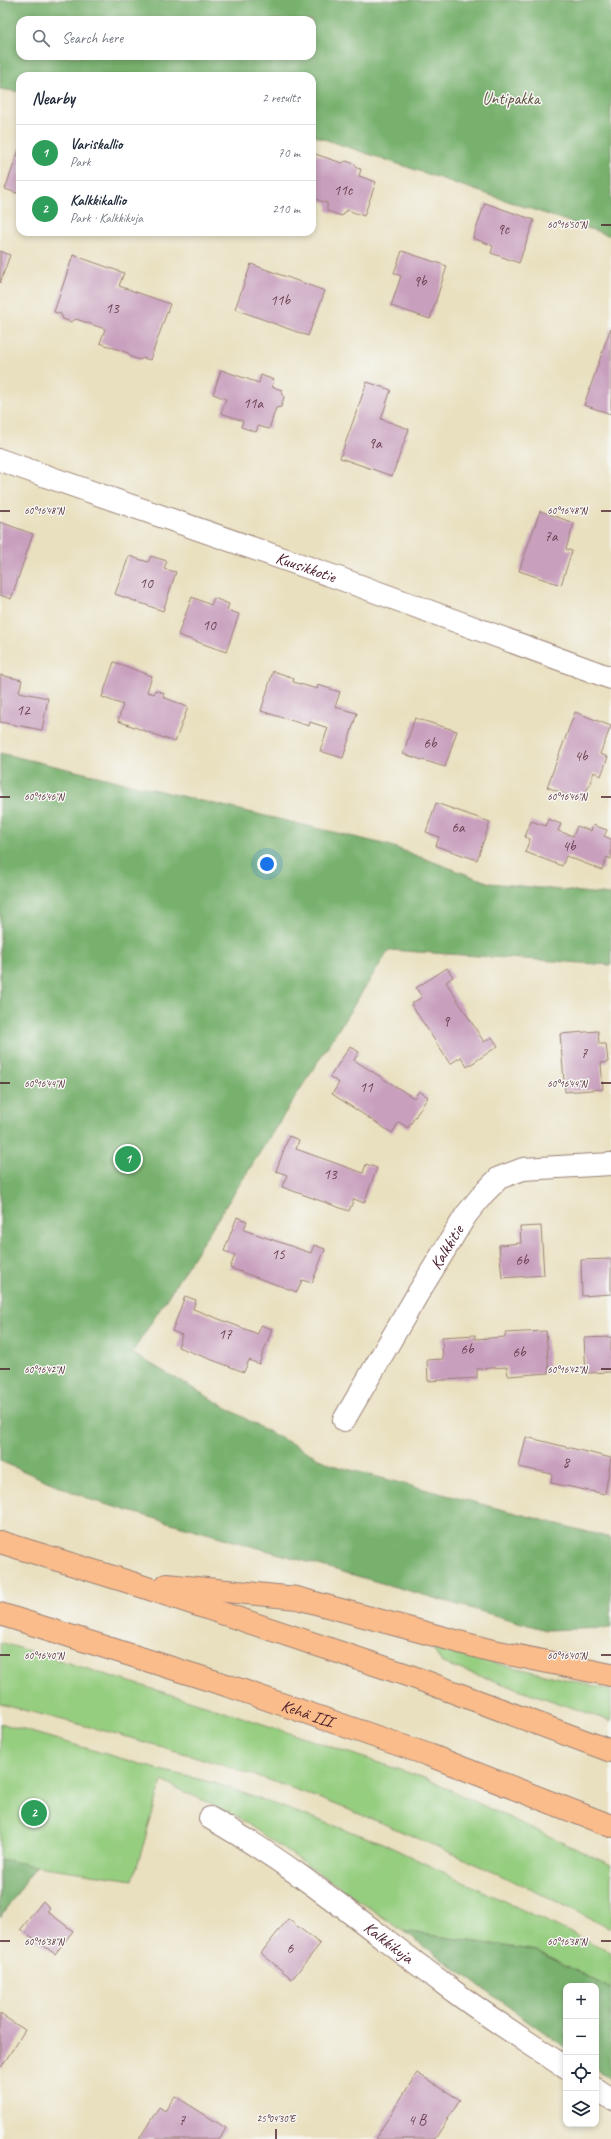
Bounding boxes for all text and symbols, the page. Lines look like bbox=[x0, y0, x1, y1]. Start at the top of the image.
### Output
search box bbox=[16, 16, 316, 60]
icon: search bbox=[30, 27, 52, 49]
text: Search here bbox=[62, 29, 123, 48]
text: Nearby bbox=[32, 88, 75, 109]
park label: Untipakka bbox=[482, 88, 542, 109]
text: 2 results bbox=[262, 90, 300, 106]
text: Variskallio bbox=[70, 135, 123, 154]
text: 1 bbox=[42, 145, 48, 161]
text: 70 m bbox=[278, 145, 300, 161]
text: Park bbox=[70, 154, 91, 170]
house number: 11c bbox=[334, 181, 353, 200]
text: Kalkkikallio bbox=[70, 191, 126, 210]
text: 2 bbox=[42, 201, 48, 217]
text: 210 m bbox=[272, 201, 300, 217]
text: Park · Kalkkikuja bbox=[70, 210, 143, 226]
text: 60°16'50"N bbox=[547, 218, 589, 231]
house number: 9c bbox=[497, 220, 510, 239]
house number: 9b bbox=[413, 272, 428, 291]
house number: 11b bbox=[270, 291, 291, 310]
house number: 13 bbox=[105, 299, 120, 318]
house number: 11a bbox=[243, 394, 264, 413]
house number: 9a bbox=[368, 434, 383, 453]
text: 60°16'48"N bbox=[24, 504, 66, 517]
text: 60°16'48"N bbox=[547, 504, 589, 517]
house number: 7a bbox=[544, 527, 559, 546]
street label: Kuusikkotie bbox=[273, 547, 340, 588]
house number: 10 bbox=[139, 574, 154, 593]
house number: 10 bbox=[202, 616, 217, 635]
house number: 12 bbox=[16, 701, 31, 720]
house number: 6b bbox=[423, 734, 438, 753]
house number: 4b bbox=[574, 747, 589, 766]
text: 60°16'46"N bbox=[24, 790, 66, 803]
text: 60°16'46"N bbox=[547, 790, 589, 803]
house number: 6a bbox=[451, 818, 466, 837]
house number: 4b bbox=[562, 837, 577, 856]
your location bbox=[257, 854, 277, 874]
house number: 9 bbox=[443, 1012, 451, 1031]
house number: 7 bbox=[581, 1044, 589, 1063]
text: 60°16'44"N bbox=[24, 1077, 66, 1090]
text: 60°16'44"N bbox=[547, 1077, 589, 1090]
house number: 11 bbox=[359, 1078, 374, 1097]
pin: 1 bbox=[115, 1144, 141, 1174]
house number: 13 bbox=[323, 1165, 338, 1184]
street label: Kalkkitie bbox=[425, 1220, 469, 1273]
house number: 15 bbox=[271, 1245, 286, 1264]
house number: 6b bbox=[515, 1251, 530, 1270]
house number: 17 bbox=[218, 1325, 233, 1344]
house number: 6b bbox=[460, 1340, 475, 1359]
house number: 6b bbox=[512, 1343, 527, 1362]
text: 60°16'42"N bbox=[24, 1363, 66, 1376]
text: 60°16'42"N bbox=[547, 1363, 589, 1376]
house number: 8 bbox=[563, 1453, 571, 1472]
text: 60°16'40"N bbox=[24, 1649, 66, 1662]
text: 60°16'40"N bbox=[547, 1649, 589, 1662]
street label: Kehä III bbox=[279, 1695, 339, 1733]
pin: 2 bbox=[21, 1798, 47, 1828]
street label: Kalkkikuja bbox=[359, 1917, 419, 1969]
text: 60°16'38"N bbox=[24, 1935, 66, 1948]
text: 60°16'38"N bbox=[547, 1935, 589, 1948]
house number: 6 bbox=[287, 1939, 295, 1958]
map controls bbox=[563, 1983, 599, 2127]
button: + bbox=[563, 1983, 599, 2019]
button: − bbox=[563, 2019, 599, 2055]
button: locate bbox=[563, 2055, 599, 2091]
button: layers bbox=[563, 2091, 599, 2127]
house number: 7 bbox=[179, 2111, 187, 2130]
house number: 4 B bbox=[408, 2111, 427, 2130]
text: 25°04'30"E bbox=[257, 2112, 297, 2125]

